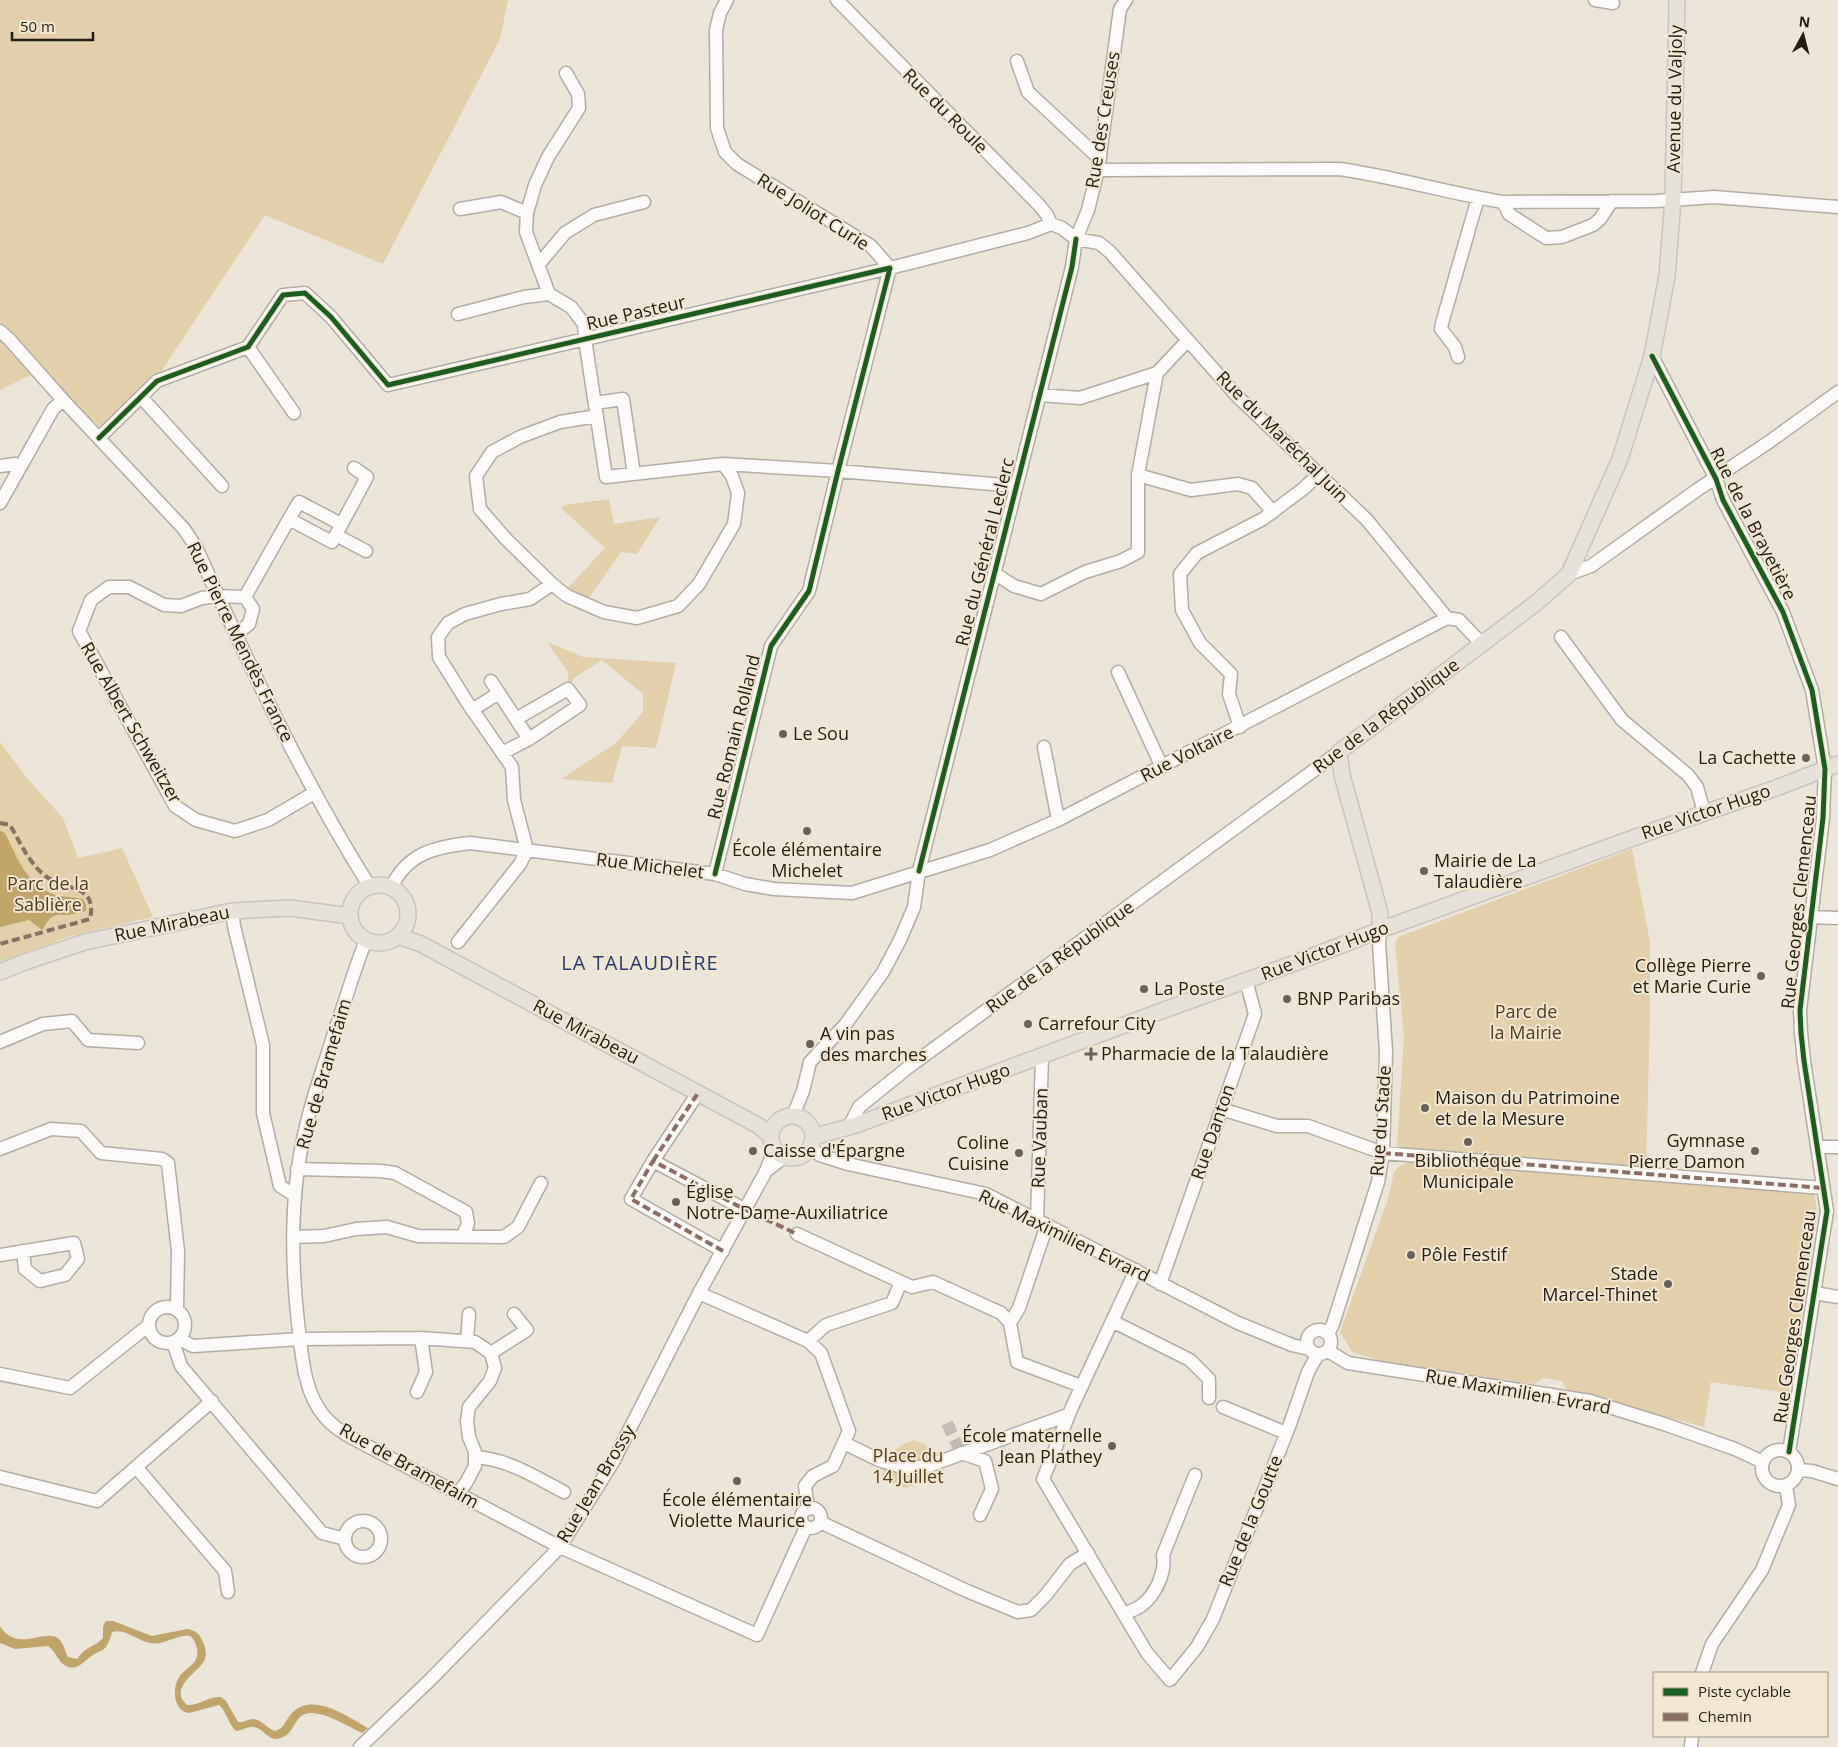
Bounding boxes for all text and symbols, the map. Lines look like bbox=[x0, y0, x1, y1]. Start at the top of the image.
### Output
scale bar bbox=[12, 10, 94, 42]
north arrow bbox=[1778, 10, 1828, 60]
text: N bbox=[1798, 11, 1811, 32]
text: 50 m bbox=[20, 16, 55, 36]
street label: Avenue du Valjoly bbox=[1661, 24, 1687, 173]
street label: Rue des Creuses bbox=[1079, 50, 1125, 190]
street label: Rue du Roule bbox=[898, 62, 994, 158]
street label: Rue Joliot Curie bbox=[753, 167, 874, 255]
street label: Rue Pasteur bbox=[584, 289, 688, 335]
street label: Rue du Maréchal Juin bbox=[1211, 365, 1354, 508]
street label: Rue de la Brayetière bbox=[1705, 443, 1803, 604]
street label: Rue du Général Leclerc bbox=[949, 455, 1019, 648]
street label: Rue Pierre Mendès France bbox=[182, 537, 300, 746]
street label: Rue Albert Schweitzer bbox=[76, 637, 188, 808]
street label: Rue Romain Rolland bbox=[701, 652, 765, 822]
street label: Rue de la République bbox=[1307, 652, 1463, 778]
street label: Rue Voltaire bbox=[1136, 719, 1237, 787]
place label: Le Sou bbox=[793, 721, 849, 745]
marker: Le Sou bbox=[777, 728, 789, 740]
place label: La Cachette bbox=[1698, 745, 1796, 769]
marker: La Cachette bbox=[1800, 752, 1812, 764]
street label: Rue Victor Hugo bbox=[1638, 778, 1773, 844]
street label: Rue Georges Clemenceau bbox=[1775, 794, 1821, 1010]
marker: École élémentaire Michelet bbox=[801, 825, 813, 837]
place label: École élémentaire Michelet bbox=[732, 837, 882, 882]
street label: Rue Michelet bbox=[595, 846, 705, 884]
place label: Mairie de La Talaudière bbox=[1434, 848, 1537, 893]
marker: Mairie de La Talaudière bbox=[1418, 865, 1430, 877]
park label: Parc de la Sablière bbox=[7, 871, 89, 916]
street label: Rue de la République bbox=[981, 894, 1138, 1018]
street label: Rue Mirabeau bbox=[112, 899, 232, 947]
street label: Rue Victor Hugo bbox=[1257, 915, 1392, 985]
district label: LA TALAUDIÈRE bbox=[561, 949, 719, 976]
place label: Collège Pierre et Marie Curie bbox=[1633, 953, 1751, 998]
marker: Collège Pierre et Marie Curie bbox=[1755, 970, 1767, 982]
place label: La Poste bbox=[1154, 976, 1225, 1000]
marker: La Poste bbox=[1138, 983, 1150, 995]
place label: BNP Paribas bbox=[1297, 986, 1400, 1010]
street label: Rue Mirabeau bbox=[529, 993, 644, 1069]
marker: BNP Paribas bbox=[1281, 993, 1293, 1005]
street label: Rue de Bramefaim bbox=[290, 996, 356, 1152]
park label: Parc de la Mairie bbox=[1490, 999, 1562, 1044]
place label: Carrefour City bbox=[1038, 1011, 1156, 1035]
marker: Carrefour City bbox=[1022, 1018, 1034, 1030]
place label: A vin pas des marches bbox=[820, 1021, 927, 1066]
marker: A vin pas des marches bbox=[804, 1038, 816, 1050]
place label: Pharmacie de la Talaudière bbox=[1101, 1041, 1329, 1065]
marker: Pharmacie de la Talaudière bbox=[1085, 1048, 1097, 1060]
street label: Rue Victor Hugo bbox=[878, 1057, 1013, 1125]
street label: Rue du Stade bbox=[1364, 1065, 1396, 1177]
street label: Rue Danton bbox=[1185, 1081, 1240, 1183]
place label: Maison du Patrimoine et de la Mesure bbox=[1435, 1085, 1620, 1130]
street label: Rue Vauban bbox=[1025, 1087, 1053, 1189]
marker: Maison du Patrimoine et de la Mesure bbox=[1419, 1102, 1431, 1114]
place label: Gymnase Pierre Damon bbox=[1628, 1128, 1745, 1173]
place label: Coline Cuisine bbox=[948, 1130, 1009, 1175]
marker: Bibliothéque Municipale bbox=[1462, 1136, 1474, 1148]
place label: Caisse d'Épargne bbox=[763, 1138, 905, 1162]
marker: Caisse d'Épargne bbox=[747, 1145, 759, 1157]
marker: Gymnase Pierre Damon bbox=[1749, 1145, 1761, 1157]
marker: Coline Cuisine bbox=[1013, 1147, 1025, 1159]
place label: Bibliothéque Municipale bbox=[1415, 1148, 1521, 1193]
place label: Église Notre-Dame-Auxiliatrice bbox=[686, 1179, 888, 1224]
street label: Rue Maximilien Evrard bbox=[975, 1183, 1154, 1287]
marker: Église Notre-Dame-Auxiliatrice bbox=[670, 1196, 682, 1208]
street label: Rue Georges Clemenceau bbox=[1767, 1209, 1821, 1425]
place label: Pôle Festif bbox=[1421, 1242, 1508, 1266]
marker: Pôle Festif bbox=[1405, 1249, 1417, 1261]
place label: Stade Marcel-Thinet bbox=[1542, 1261, 1658, 1306]
marker: Stade Marcel-Thinet bbox=[1662, 1278, 1674, 1290]
street label: Rue Maximilien Evrard bbox=[1424, 1363, 1613, 1419]
street label: Rue de Bramefaim bbox=[336, 1417, 483, 1513]
street label: Rue Jean Brossy bbox=[550, 1419, 640, 1547]
place label: École maternelle Jean Plathey bbox=[962, 1423, 1103, 1468]
marker: École maternelle Jean Plathey bbox=[1106, 1440, 1118, 1452]
park label: Place du 14 Juillet bbox=[872, 1443, 944, 1488]
street label: Rue de la Goutte bbox=[1213, 1451, 1287, 1590]
marker: École élémentaire Violette Maurice bbox=[731, 1475, 743, 1487]
place label: École élémentaire Violette Maurice bbox=[662, 1487, 812, 1532]
legend bbox=[1653, 1672, 1828, 1737]
text: Piste cyclable bbox=[1698, 1681, 1791, 1701]
text: Chemin bbox=[1698, 1706, 1752, 1726]

